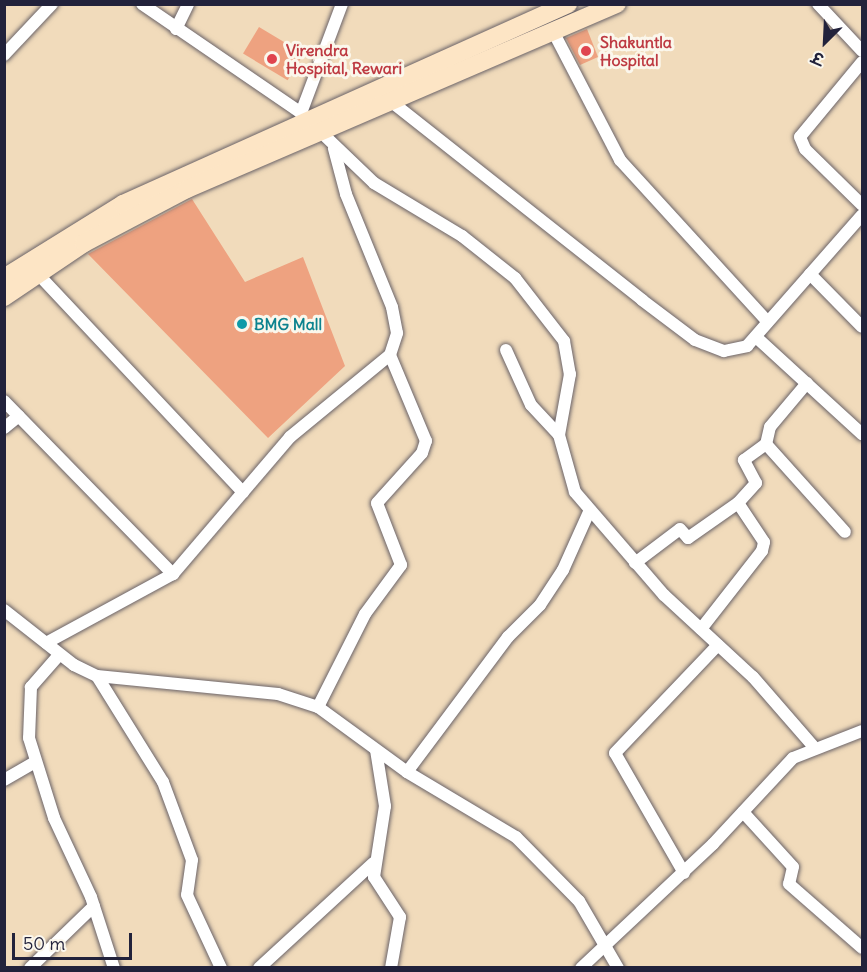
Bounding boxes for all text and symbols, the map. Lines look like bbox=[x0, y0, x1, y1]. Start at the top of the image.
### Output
north arrow bbox=[795, 12, 855, 72]
place label: Shakuntla Hospital bbox=[600, 32, 672, 70]
place label: Virendra Hospital, Rewari bbox=[286, 40, 402, 78]
marker: Shakuntla Hospital bbox=[577, 42, 595, 60]
text: उ bbox=[809, 47, 827, 70]
marker: Virendra Hospital, Rewari bbox=[263, 50, 281, 68]
place label: BMG Mall bbox=[254, 314, 322, 334]
marker: BMG Mall bbox=[235, 317, 249, 331]
scale bar bbox=[15, 921, 135, 959]
text: 50 m bbox=[23, 932, 65, 955]

